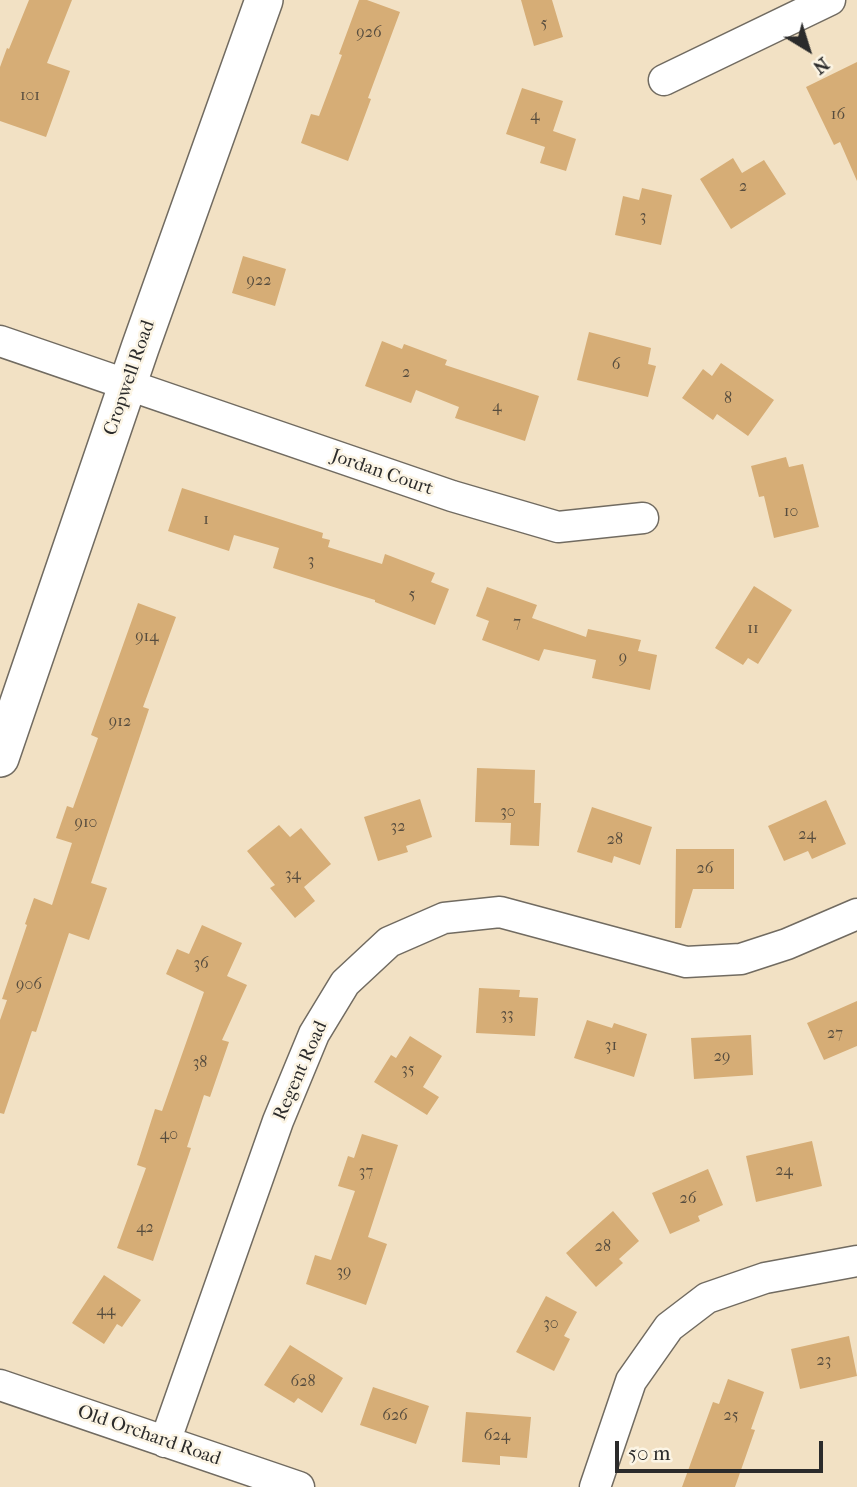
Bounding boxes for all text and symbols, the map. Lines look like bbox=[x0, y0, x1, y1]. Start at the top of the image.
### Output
house number: 5 bbox=[541, 14, 547, 34]
north arrow bbox=[773, 14, 843, 84]
house number: 926 bbox=[356, 23, 382, 43]
text: N bbox=[808, 52, 833, 79]
house number: 101 bbox=[20, 86, 40, 106]
house number: 16 bbox=[831, 105, 845, 125]
house number: 4 bbox=[530, 106, 540, 126]
house number: 2 bbox=[739, 177, 747, 197]
house number: 3 bbox=[640, 207, 646, 227]
house number: 922 bbox=[247, 271, 271, 291]
street label: Cropwell Road bbox=[100, 317, 160, 439]
house number: 6 bbox=[612, 355, 620, 375]
house number: 2 bbox=[402, 363, 410, 383]
house number: 8 bbox=[724, 389, 732, 409]
house number: 4 bbox=[492, 397, 502, 417]
street label: Jordan Court bbox=[328, 445, 436, 501]
house number: 10 bbox=[784, 502, 798, 522]
house number: 1 bbox=[203, 510, 209, 530]
house number: 3 bbox=[308, 551, 314, 571]
house number: 5 bbox=[409, 585, 415, 605]
house number: 7 bbox=[513, 613, 521, 633]
house number: 11 bbox=[747, 619, 759, 639]
house number: 914 bbox=[135, 627, 159, 647]
house number: 9 bbox=[619, 648, 627, 668]
house number: 912 bbox=[109, 712, 131, 732]
house number: 30 bbox=[500, 802, 516, 822]
house number: 910 bbox=[75, 813, 97, 833]
house number: 32 bbox=[391, 817, 405, 837]
house number: 24 bbox=[798, 825, 816, 845]
house number: 28 bbox=[607, 830, 623, 850]
house number: 26 bbox=[697, 859, 713, 879]
house number: 34 bbox=[285, 865, 301, 885]
house number: 36 bbox=[193, 954, 209, 974]
house number: 906 bbox=[16, 975, 42, 995]
house number: 33 bbox=[500, 1005, 514, 1025]
street label: Regent Road bbox=[269, 1018, 333, 1124]
house number: 27 bbox=[827, 1024, 843, 1044]
house number: 31 bbox=[605, 1036, 617, 1056]
house number: 29 bbox=[714, 1047, 730, 1067]
house number: 38 bbox=[193, 1053, 207, 1073]
house number: 35 bbox=[401, 1060, 415, 1080]
house number: 40 bbox=[160, 1125, 178, 1145]
house number: 24 bbox=[775, 1161, 793, 1181]
house number: 37 bbox=[359, 1162, 373, 1182]
house number: 26 bbox=[680, 1189, 696, 1209]
house number: 42 bbox=[136, 1218, 154, 1238]
house number: 28 bbox=[595, 1237, 611, 1257]
house number: 39 bbox=[337, 1262, 351, 1282]
house number: 44 bbox=[97, 1301, 115, 1321]
house number: 30 bbox=[543, 1314, 559, 1334]
house number: 23 bbox=[817, 1351, 831, 1371]
house number: 628 bbox=[291, 1372, 315, 1392]
street label: Old Orchard Road bbox=[74, 1401, 224, 1471]
house number: 626 bbox=[382, 1406, 408, 1426]
house number: 25 bbox=[723, 1406, 739, 1426]
house number: 624 bbox=[484, 1426, 510, 1446]
scale bar bbox=[619, 1428, 827, 1472]
text: 50 m bbox=[628, 1441, 671, 1465]

